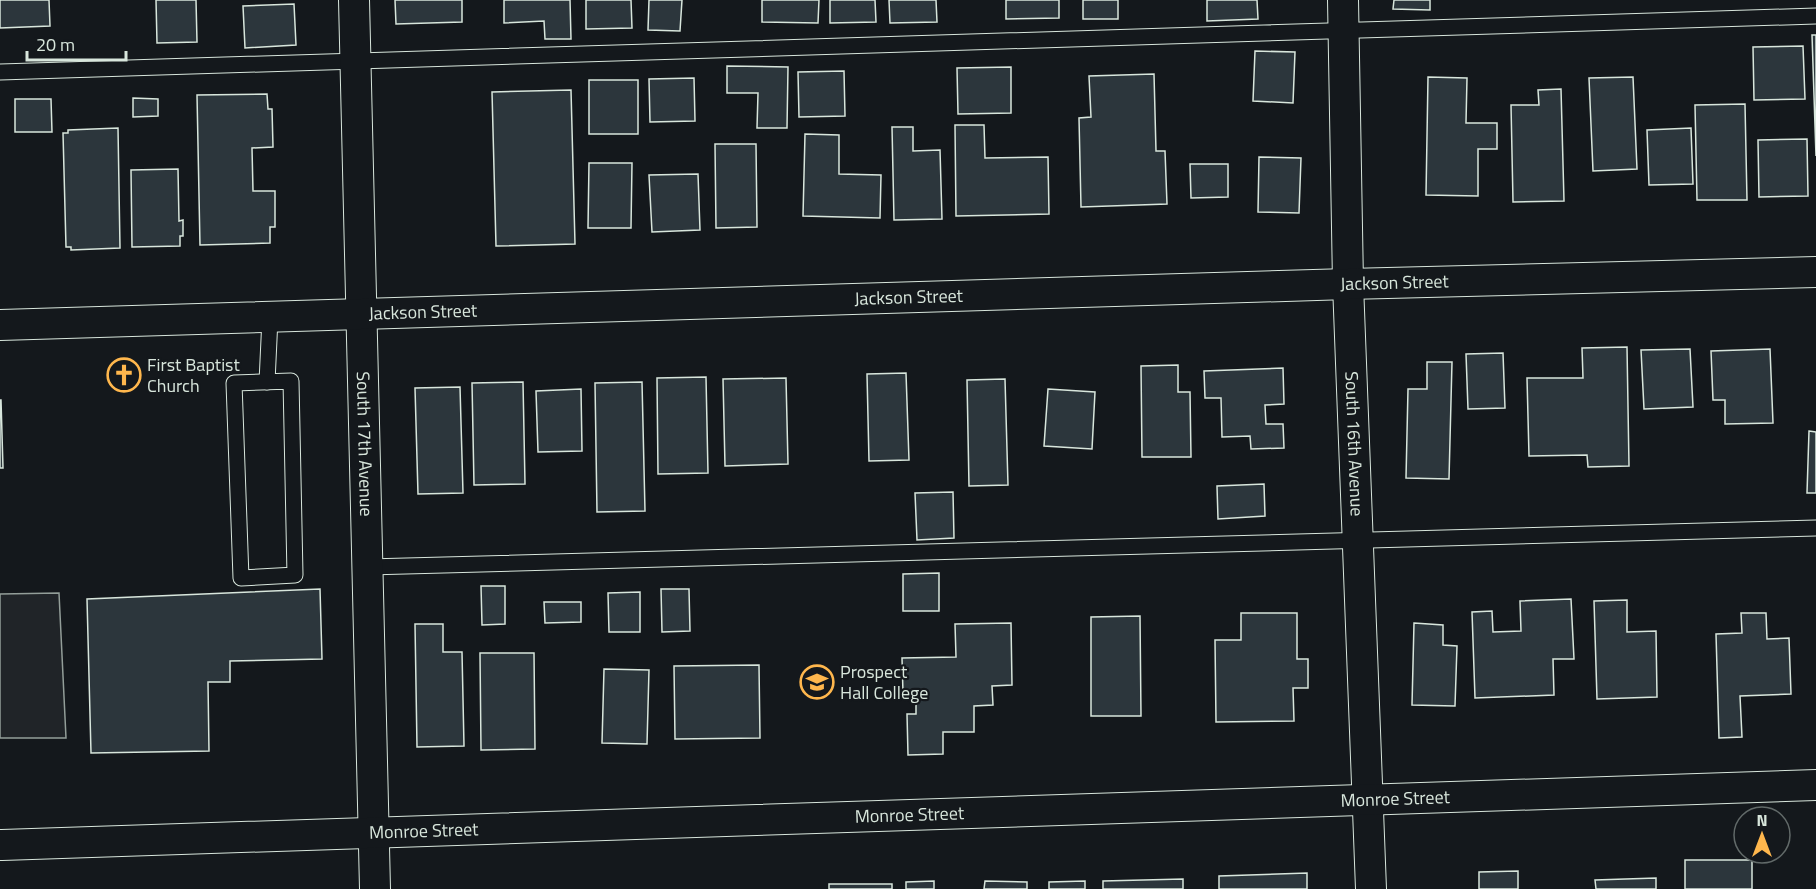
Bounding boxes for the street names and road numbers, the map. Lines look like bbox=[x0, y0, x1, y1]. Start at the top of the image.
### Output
street label: Jackson Street bbox=[1340, 267, 1450, 297]
street label: Jackson Street bbox=[854, 282, 964, 312]
street label: Jackson Street bbox=[368, 296, 478, 327]
street label: South 17th Avenue bbox=[350, 371, 380, 517]
street label: South 16th Avenue bbox=[1338, 371, 1371, 517]
street label: Monroe Street bbox=[1340, 783, 1451, 814]
street label: Monroe Street bbox=[854, 799, 965, 830]
street label: Monroe Street bbox=[369, 815, 480, 846]

